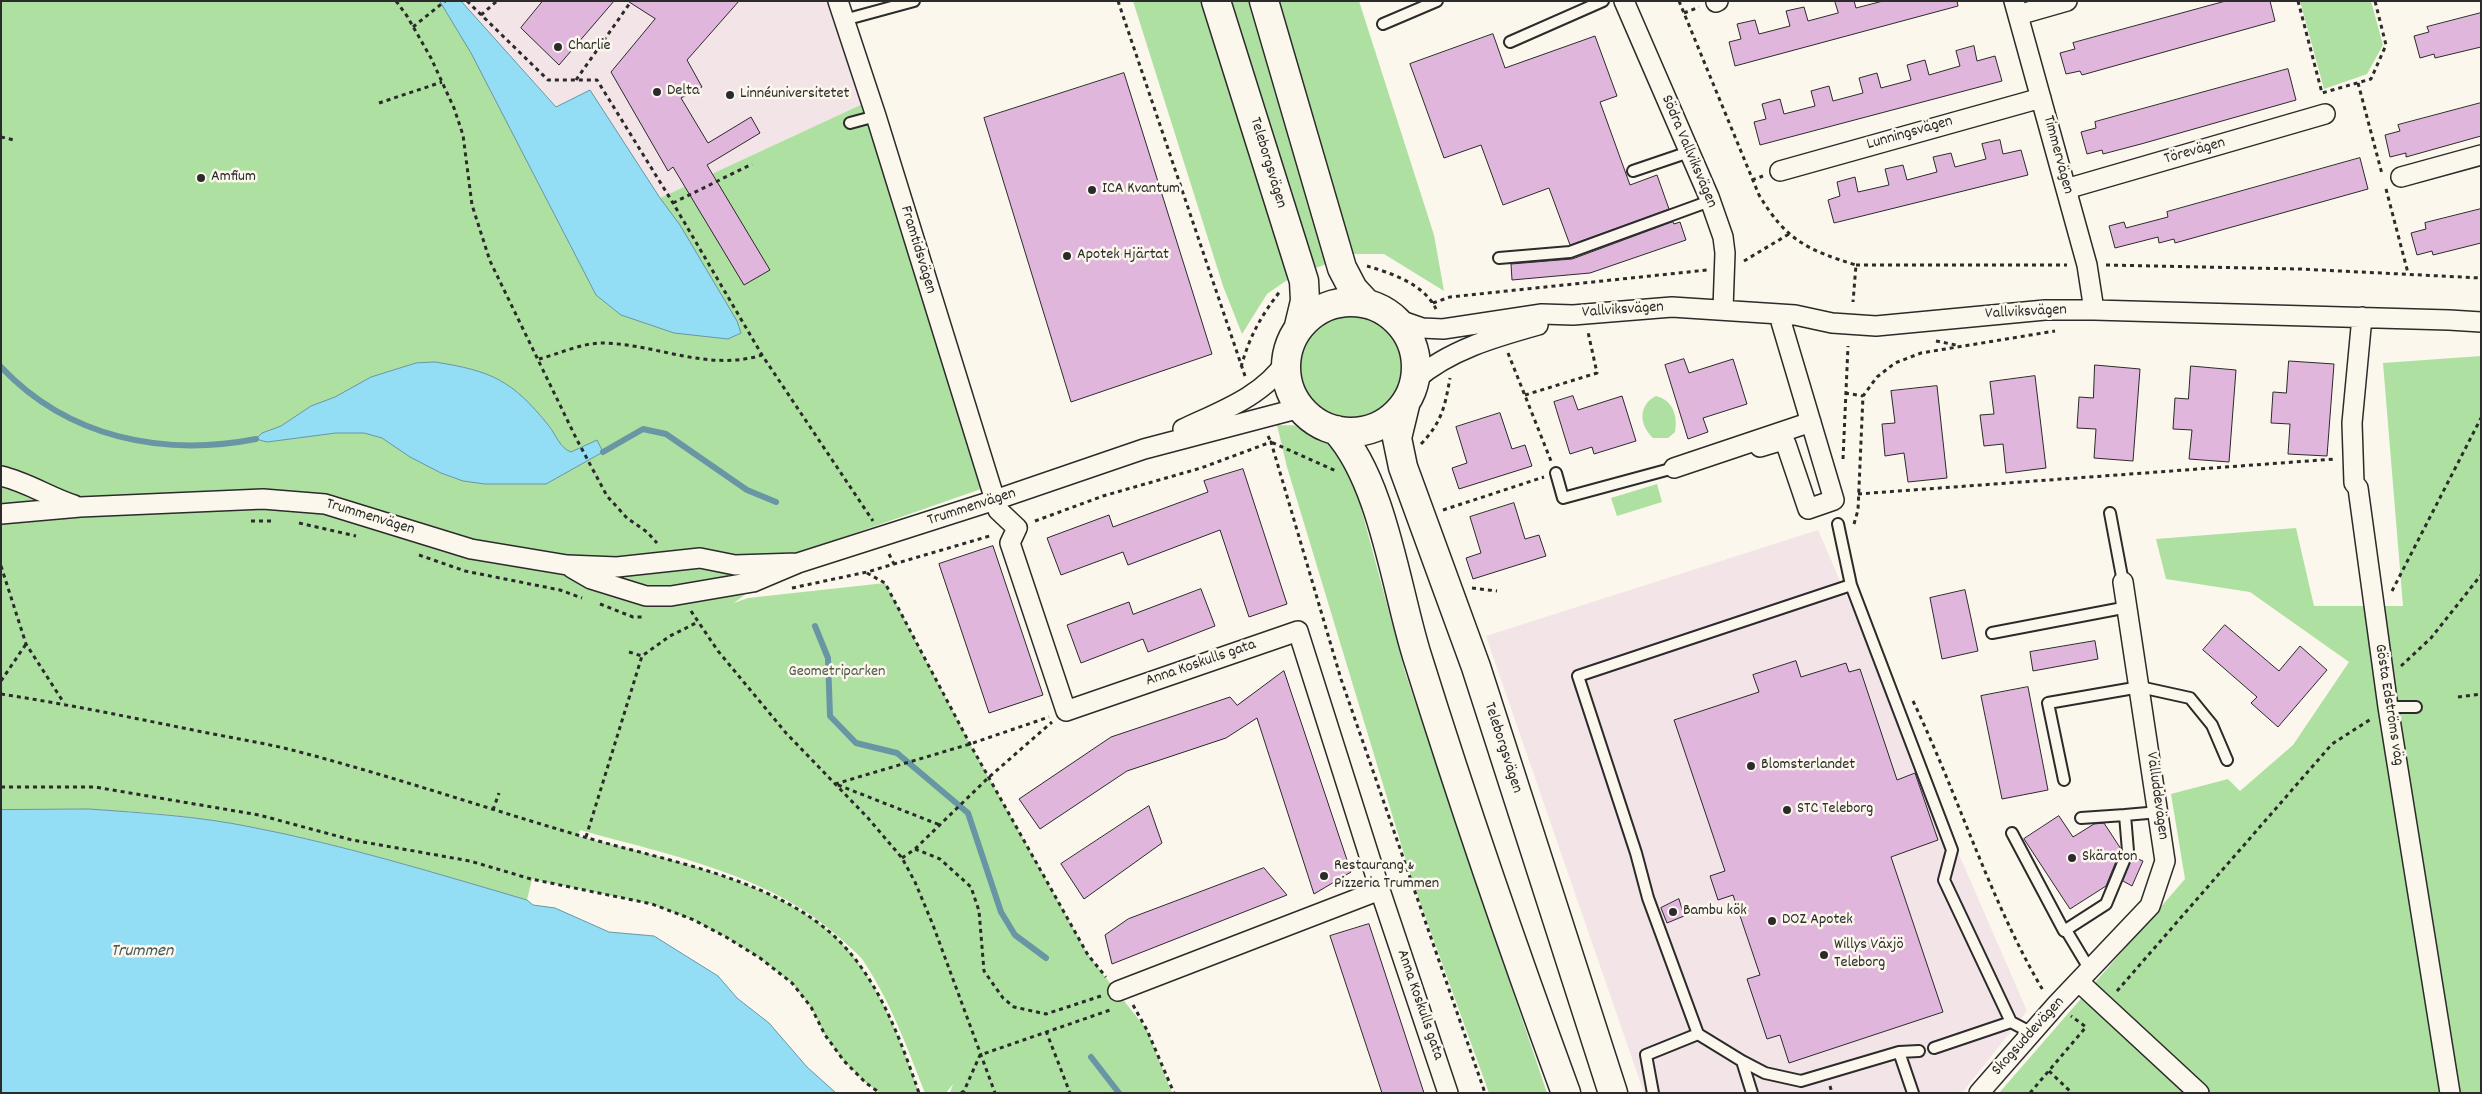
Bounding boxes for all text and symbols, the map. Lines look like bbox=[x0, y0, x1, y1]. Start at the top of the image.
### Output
place label: Charlie bbox=[568, 37, 610, 57]
marker: Charlie bbox=[552, 41, 564, 53]
place label: Delta bbox=[667, 82, 700, 102]
place label: Linnéuniversitetet bbox=[740, 85, 849, 105]
marker: Delta bbox=[651, 86, 663, 98]
marker: Linnéuniversitetet bbox=[724, 89, 736, 101]
street label: Södra Vallviksvägen bbox=[1656, 93, 1720, 211]
street label: Lunningsvägen bbox=[1865, 113, 1955, 155]
street label: Timmervägen bbox=[2037, 114, 2077, 196]
street label: Teleborgsvägen bbox=[1244, 115, 1290, 211]
street label: Törevägen bbox=[2162, 134, 2228, 170]
place label: Amfium bbox=[211, 168, 256, 188]
marker: Amfium bbox=[195, 172, 207, 184]
place label: ICA Kvantum bbox=[1102, 180, 1180, 200]
marker: ICA Kvantum bbox=[1086, 184, 1098, 196]
street label: Framtidsvägen bbox=[895, 204, 939, 296]
place label: Apotek Hjärtat bbox=[1077, 246, 1169, 266]
marker: Apotek Hjärtat bbox=[1061, 250, 1073, 262]
street label: Vallviksvägen bbox=[1582, 299, 1664, 323]
street label: Vallviksvägen bbox=[1985, 301, 2067, 325]
street label: Trummenvägen bbox=[925, 485, 1019, 531]
street label: Trummenvägen bbox=[323, 495, 417, 541]
street label: Anna Koskulls gata bbox=[1143, 636, 1259, 692]
street label: Gösta Edströms väg bbox=[2369, 643, 2407, 767]
park label: Geometriparken bbox=[789, 663, 885, 683]
street label: Teleborgsvägen bbox=[1478, 700, 1526, 796]
street label: Välluddevägen bbox=[2140, 751, 2172, 841]
place label: Blomsterlandet bbox=[1761, 756, 1855, 776]
marker: Blomsterlandet bbox=[1745, 760, 1757, 772]
place label: STC Teleborg bbox=[1797, 800, 1873, 820]
marker: STC Teleborg bbox=[1781, 804, 1793, 816]
place label: Skäraton bbox=[2082, 848, 2137, 868]
marker: Skäraton bbox=[2066, 852, 2078, 864]
place label: Restaurang & Pizzeria Trummen bbox=[1334, 857, 1439, 895]
marker: Restaurang & Pizzeria Trummen bbox=[1318, 870, 1330, 882]
place label: Bambu kök bbox=[1683, 902, 1747, 922]
marker: Bambu kök bbox=[1667, 906, 1679, 918]
place label: DOZ Apotek bbox=[1782, 911, 1853, 931]
marker: DOZ Apotek bbox=[1766, 915, 1778, 927]
place label: Willys Växjö Teleborg bbox=[1834, 936, 1904, 974]
water label: Trummen bbox=[111, 942, 173, 964]
street label: Anna Koskulls gata bbox=[1391, 947, 1447, 1063]
marker: Willys Växjö Teleborg bbox=[1818, 949, 1830, 961]
street label: Skogsuddevägen bbox=[1989, 994, 2069, 1080]

